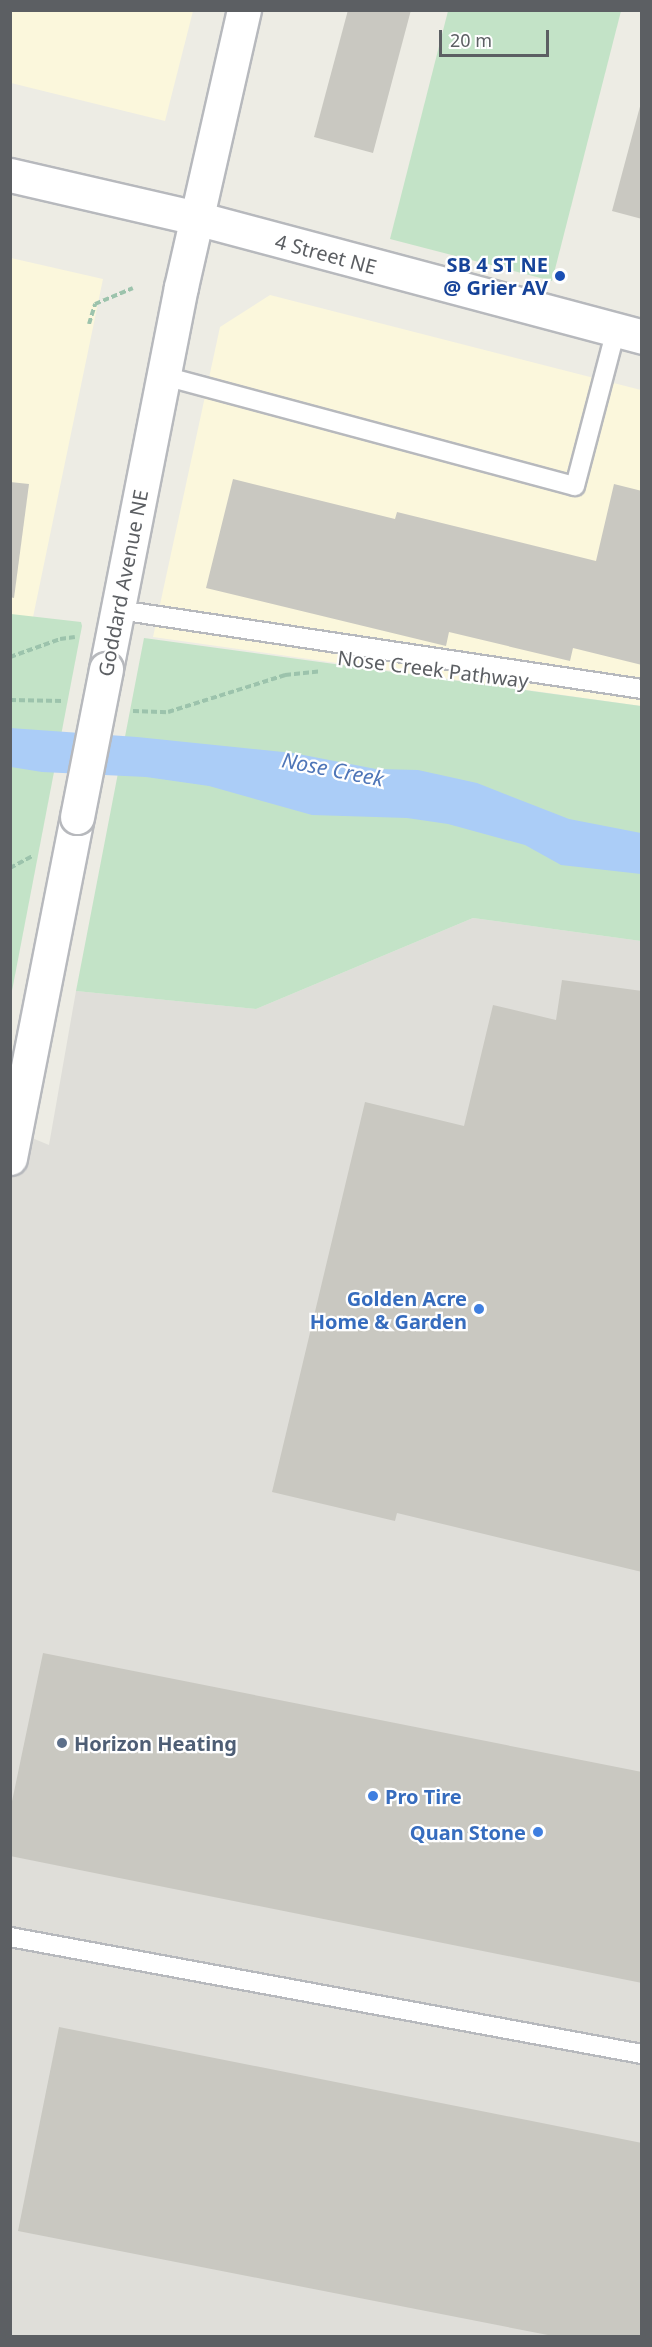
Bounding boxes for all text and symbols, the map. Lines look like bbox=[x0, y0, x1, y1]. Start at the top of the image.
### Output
scale bar bbox=[442, 18, 552, 56]
text: 20 m bbox=[450, 28, 492, 52]
street label: 4 Street NE bbox=[273, 229, 379, 279]
place label: SB 4 ST NE @ Grier AV bbox=[443, 252, 548, 299]
marker: SB 4 ST NE @ Grier AV bbox=[553, 269, 567, 283]
street label: Goddard Avenue NE bbox=[93, 488, 153, 678]
street label: Nose Creek Pathway bbox=[336, 645, 530, 693]
water label: Nose Creek bbox=[280, 747, 386, 791]
place label: Golden Acre Home & Garden bbox=[310, 1286, 467, 1333]
marker: Golden Acre Home & Garden bbox=[472, 1302, 486, 1316]
place label: Horizon Heating bbox=[74, 1731, 237, 1755]
marker: Horizon Heating bbox=[55, 1736, 69, 1750]
place label: Pro Tire bbox=[385, 1784, 462, 1808]
marker: Pro Tire bbox=[366, 1789, 380, 1803]
place label: Quan Stone bbox=[410, 1820, 526, 1844]
marker: Quan Stone bbox=[531, 1825, 545, 1839]

